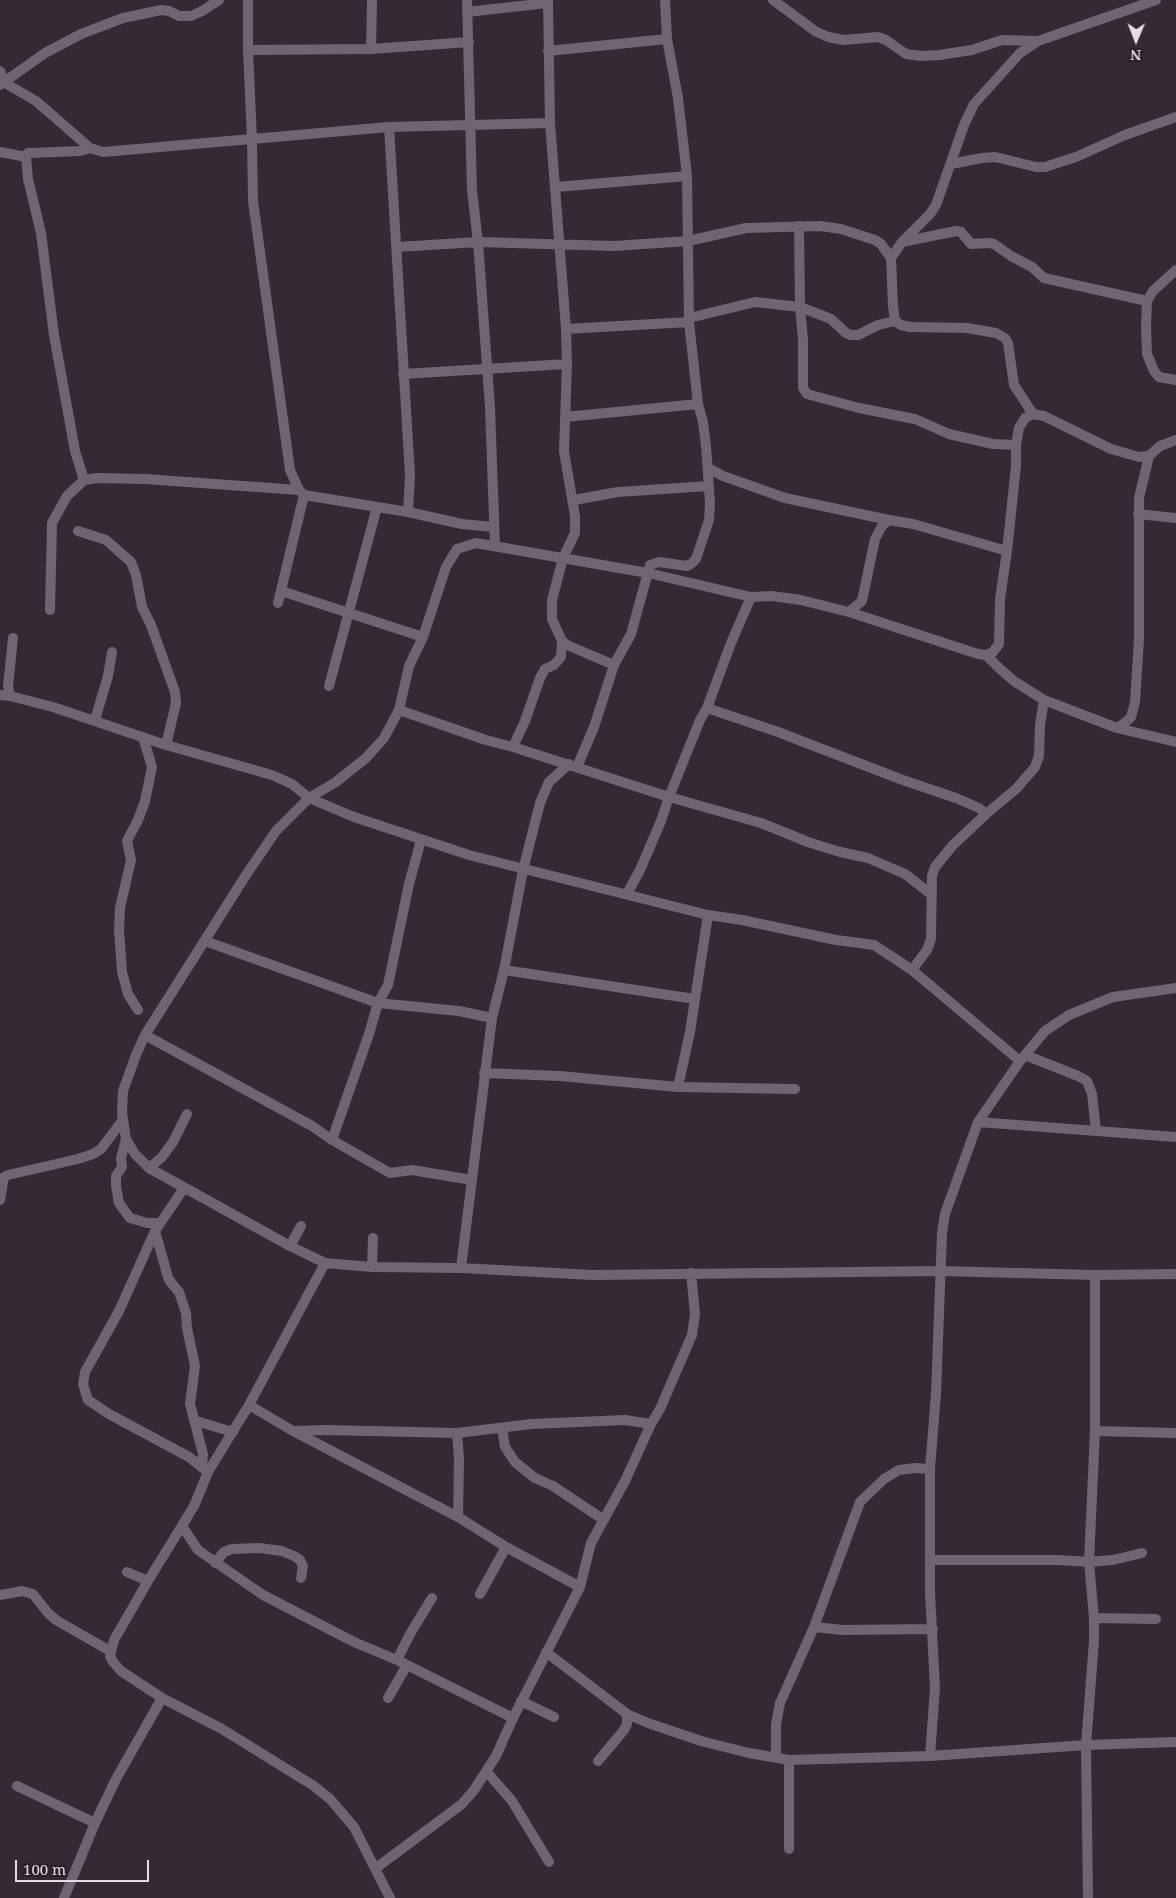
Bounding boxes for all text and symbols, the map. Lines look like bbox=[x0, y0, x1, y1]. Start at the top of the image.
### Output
north arrow bbox=[1111, 15, 1161, 65]
text: N bbox=[1130, 46, 1141, 65]
scale bar bbox=[18, 1850, 151, 1882]
text: 100 m bbox=[23, 1859, 66, 1879]

